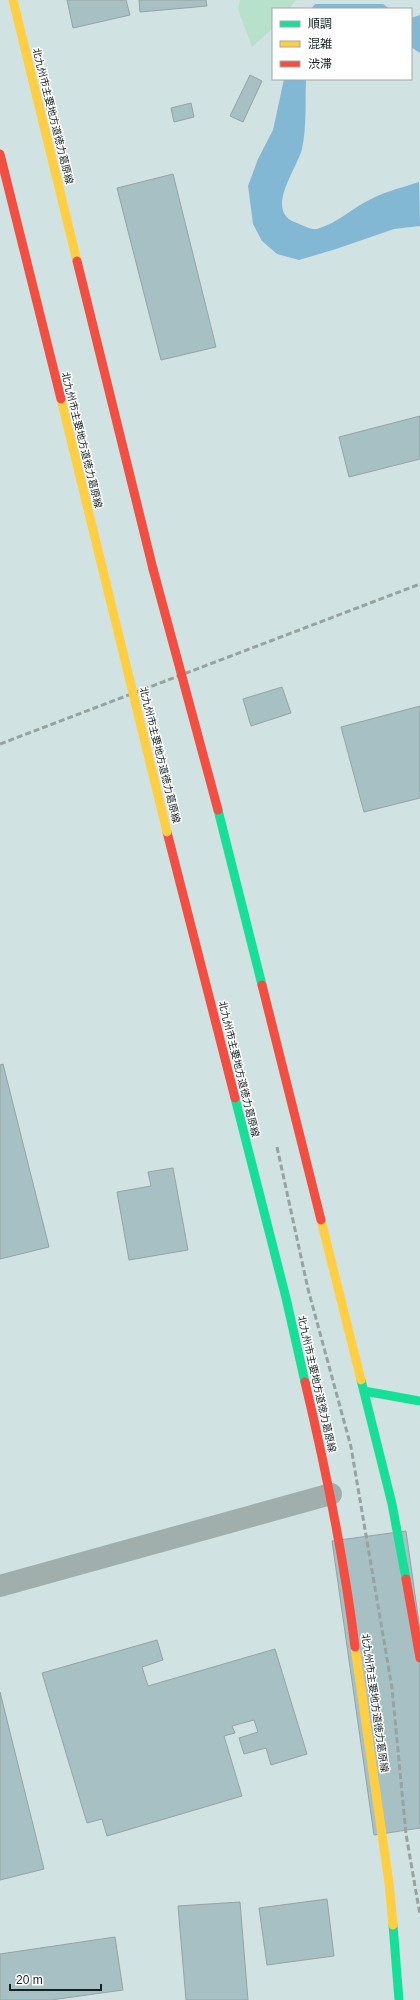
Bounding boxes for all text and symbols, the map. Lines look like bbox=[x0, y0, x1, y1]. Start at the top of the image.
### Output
legend bbox=[272, 8, 412, 80]
text: 順調 bbox=[308, 17, 332, 31]
text: 混雑 bbox=[308, 37, 332, 51]
street label: 北九州市主要地方道徳力葛原線 bbox=[31, 47, 75, 185]
text: 渋滞 bbox=[308, 57, 332, 71]
street label: 北九州市主要地方道徳力葛原線 bbox=[60, 371, 104, 509]
street label: 北九州市主要地方道徳力葛原線 bbox=[138, 686, 182, 824]
street label: 北九州市主要地方道徳力葛原線 bbox=[217, 1000, 261, 1138]
street label: 北九州市主要地方道徳力葛原線 bbox=[296, 1315, 338, 1453]
street label: 北九州市主要地方道徳力葛原線 bbox=[360, 1633, 390, 1773]
scale bar bbox=[10, 1966, 101, 1992]
text: 20 m bbox=[16, 1973, 43, 1987]

